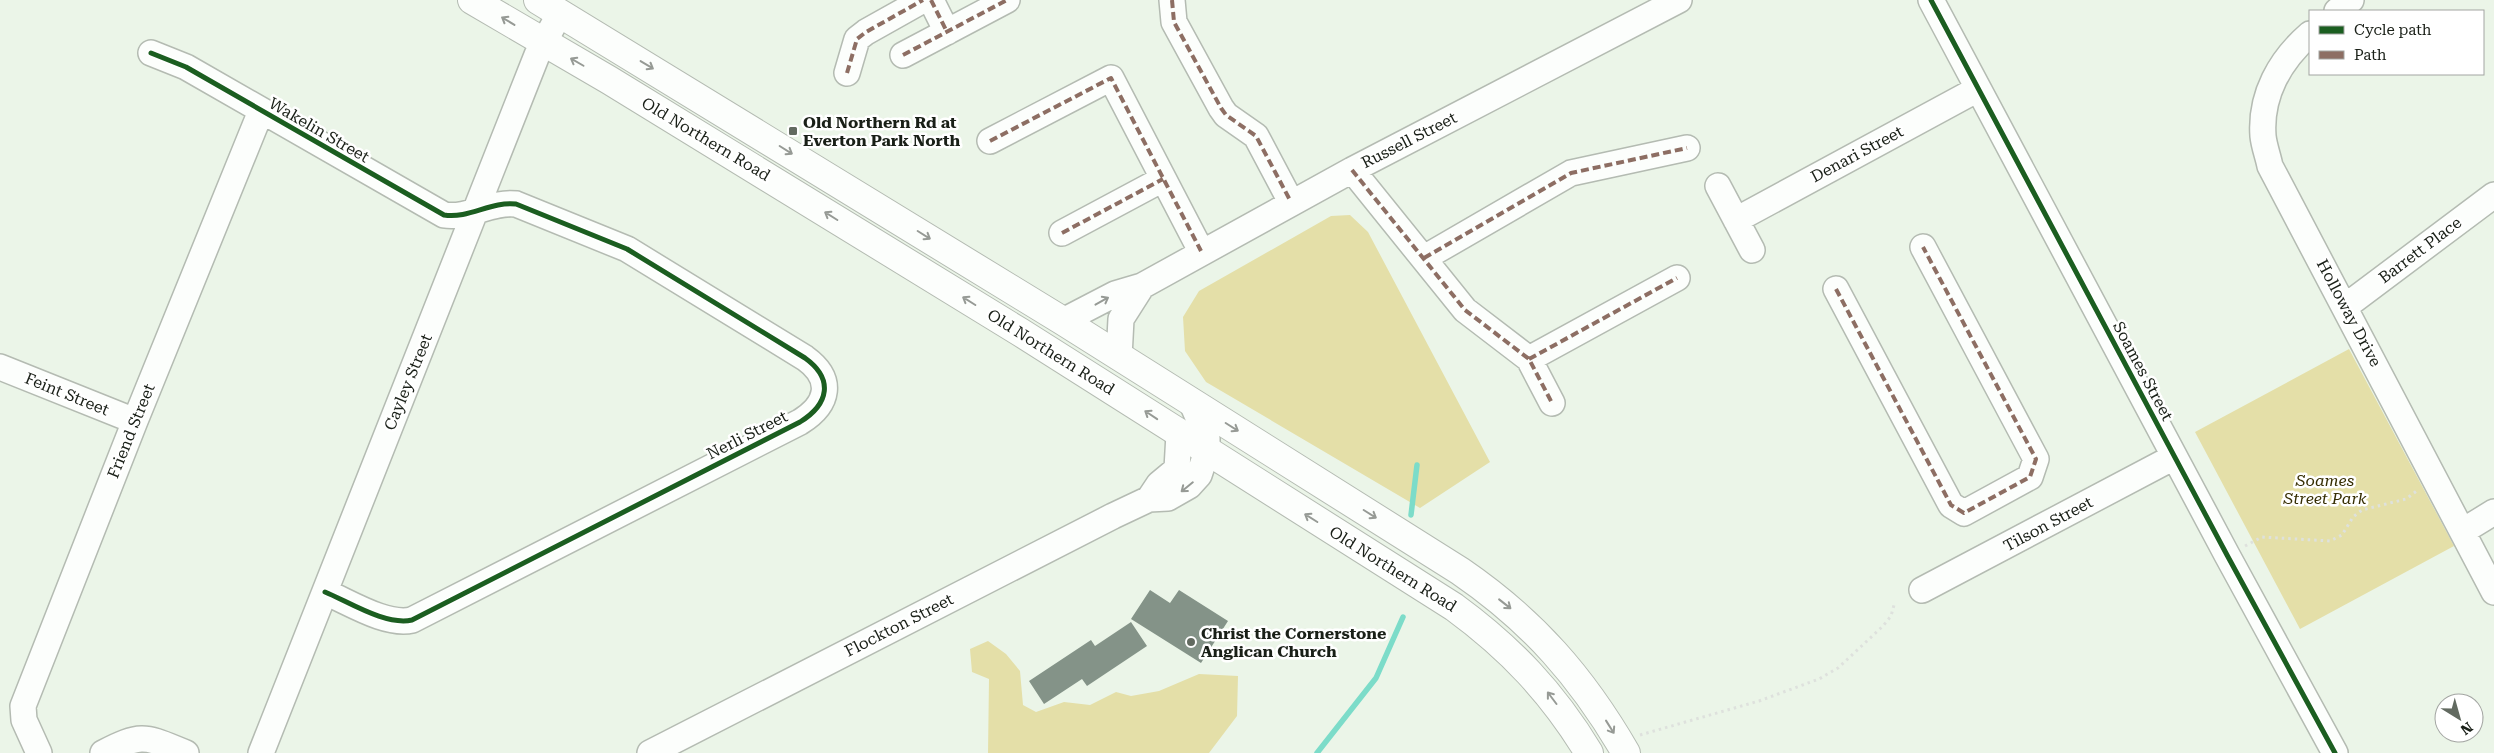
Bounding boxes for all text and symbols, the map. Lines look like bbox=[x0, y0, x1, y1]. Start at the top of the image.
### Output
legend bbox=[2309, 10, 2484, 75]
one-way arrow bbox=[501, 16, 515, 26]
text: Cycle path bbox=[2354, 21, 2432, 39]
text: Path bbox=[2354, 46, 2387, 64]
one-way arrow bbox=[570, 56, 584, 66]
one-way arrow bbox=[640, 61, 654, 71]
street label: Old Northern Road bbox=[638, 93, 774, 185]
street label: Wakelin Street bbox=[265, 94, 373, 166]
street label: Russell Street bbox=[1358, 108, 1460, 172]
place label: Old Northern Rd at Everton Park North bbox=[803, 113, 961, 150]
street label: Denari Street bbox=[1808, 122, 1906, 186]
marker: Old Northern Rd at Everton Park North bbox=[787, 125, 799, 137]
one-way arrow bbox=[778, 145, 792, 155]
one-way arrow bbox=[824, 210, 838, 220]
street label: Barrett Place bbox=[2375, 213, 2465, 287]
one-way arrow bbox=[917, 230, 931, 241]
street label: Holloway Drive bbox=[2313, 256, 2385, 370]
one-way arrow bbox=[963, 296, 977, 306]
one-way arrow bbox=[1094, 296, 1109, 306]
street label: Old Northern Road bbox=[984, 305, 1118, 399]
street label: Soames Street bbox=[2109, 318, 2177, 424]
street label: Cayley Street bbox=[380, 331, 436, 433]
street label: Feint Street bbox=[22, 369, 112, 419]
street label: Friend Street bbox=[103, 381, 159, 481]
street label: Nerli Street bbox=[703, 407, 791, 463]
one-way arrow bbox=[1145, 410, 1159, 420]
one-way arrow bbox=[1225, 423, 1239, 433]
park label: Soames Street Park bbox=[2283, 471, 2367, 508]
one-way arrow bbox=[1181, 481, 1194, 492]
street label: Tilson Street bbox=[2000, 493, 2096, 555]
one-way arrow bbox=[1362, 510, 1376, 520]
one-way arrow bbox=[1305, 512, 1319, 522]
street label: Old Northern Road bbox=[1326, 522, 1460, 616]
street label: Flockton Street bbox=[842, 589, 957, 661]
one-way arrow bbox=[1498, 598, 1511, 609]
place label: Christ the Cornerstone Anglican Church bbox=[1201, 624, 1386, 661]
marker: Christ the Cornerstone Anglican Church bbox=[1185, 636, 1197, 648]
one-way arrow bbox=[1547, 692, 1558, 705]
north arrow bbox=[2434, 693, 2484, 743]
one-way arrow bbox=[1606, 719, 1616, 733]
text: N bbox=[2458, 719, 2476, 738]

